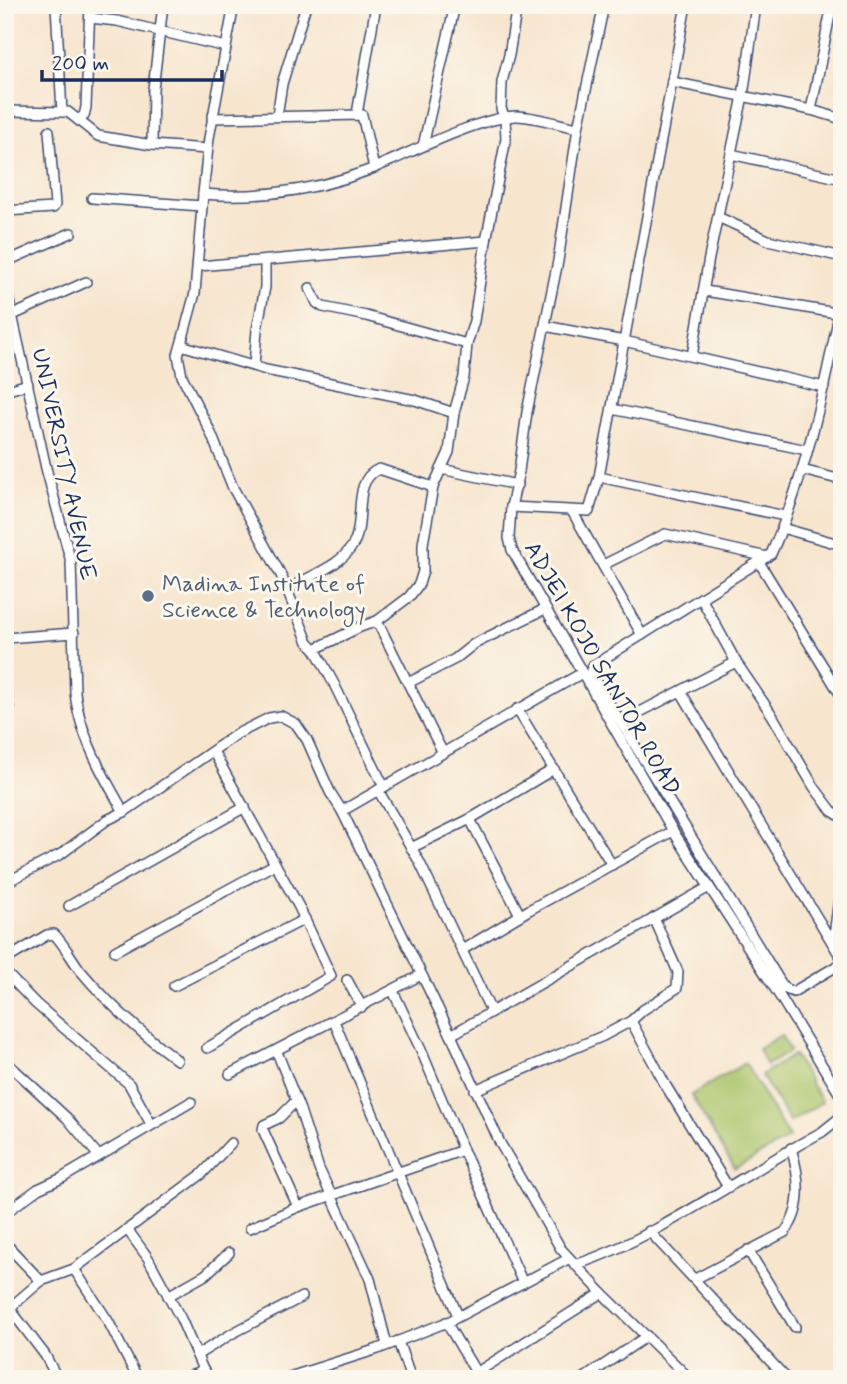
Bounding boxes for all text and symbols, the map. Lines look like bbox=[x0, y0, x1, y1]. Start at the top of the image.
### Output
scale bar bbox=[42, 38, 222, 82]
text: 200 m bbox=[52, 50, 109, 78]
street label: UNIVERSITY AVENUE bbox=[24, 346, 102, 583]
street label: ADJEI KOJO SANTOR ROAD bbox=[516, 537, 686, 801]
place label: Madina Institute of Science & Technology bbox=[162, 570, 366, 628]
marker: Madina Institute of Science & Technology bbox=[140, 588, 156, 604]

